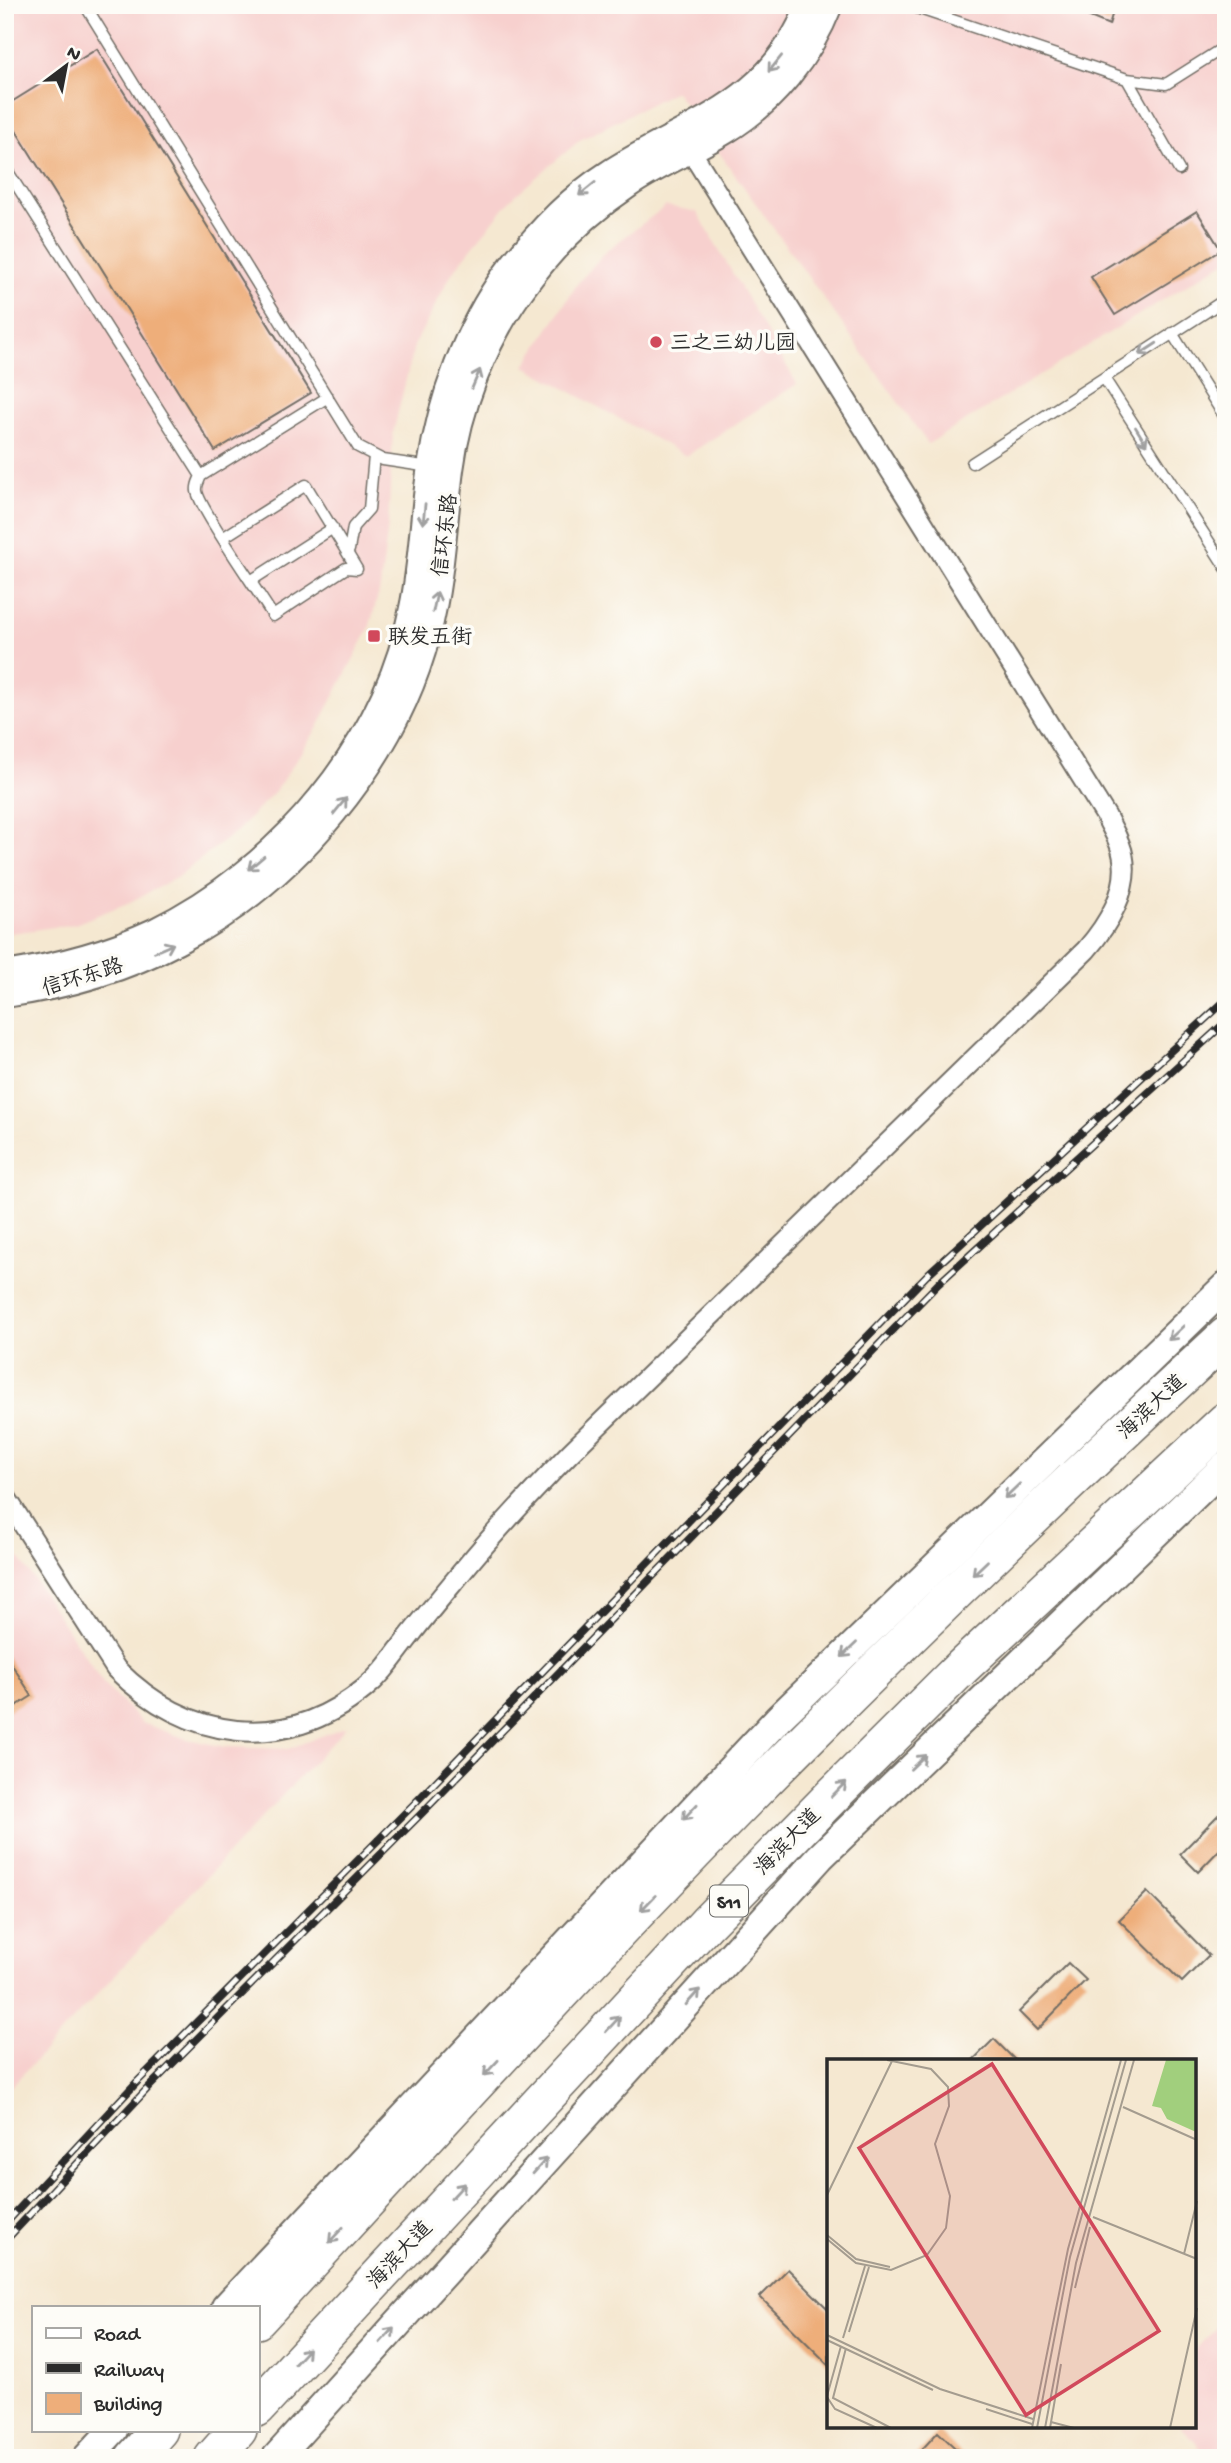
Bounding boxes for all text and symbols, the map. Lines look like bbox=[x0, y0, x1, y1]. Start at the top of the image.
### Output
north arrow bbox=[32, 32, 102, 102]
text: N bbox=[62, 42, 85, 68]
one-way arrow bbox=[767, 54, 783, 72]
one-way arrow bbox=[579, 181, 597, 197]
place label: 三之三幼儿园 bbox=[670, 332, 796, 358]
marker: 三之三幼儿园 bbox=[648, 334, 664, 350]
one-way arrow bbox=[1139, 342, 1158, 356]
one-way arrow bbox=[470, 369, 483, 390]
one-way arrow bbox=[1135, 425, 1149, 445]
street label: 信环东路 bbox=[428, 492, 465, 579]
one-way arrow bbox=[418, 502, 431, 525]
one-way arrow bbox=[428, 591, 442, 614]
place label: 联发五街 bbox=[388, 625, 472, 652]
marker: 联发五街 bbox=[366, 628, 382, 644]
one-way arrow bbox=[332, 797, 347, 815]
one-way arrow bbox=[247, 855, 265, 871]
one-way arrow bbox=[153, 941, 174, 954]
street label: 信环东路 bbox=[39, 953, 127, 1004]
one-way arrow bbox=[1168, 1324, 1185, 1341]
street label: 海滨大道 bbox=[1113, 1369, 1193, 1446]
one-way arrow bbox=[1004, 1482, 1021, 1499]
one-way arrow bbox=[972, 1559, 990, 1576]
one-way arrow bbox=[841, 1641, 858, 1658]
one-way arrow bbox=[909, 1754, 926, 1771]
one-way arrow bbox=[830, 1781, 847, 1798]
one-way arrow bbox=[682, 1803, 699, 1820]
street label: 海滨大道 bbox=[750, 1803, 828, 1882]
road number: S11 bbox=[710, 1885, 748, 1916]
one-way arrow bbox=[639, 1895, 656, 1912]
one-way arrow bbox=[684, 1989, 701, 2006]
one-way arrow bbox=[605, 2016, 622, 2033]
one-way arrow bbox=[483, 2059, 499, 2077]
inset map bbox=[827, 2059, 1196, 2428]
one-way arrow bbox=[532, 2157, 548, 2175]
one-way arrow bbox=[450, 2183, 467, 2200]
street label: 海滨大道 bbox=[362, 2216, 439, 2296]
one-way arrow bbox=[328, 2226, 344, 2244]
legend bbox=[32, 2306, 259, 2432]
text: Road bbox=[94, 2324, 142, 2349]
one-way arrow bbox=[379, 2326, 395, 2344]
one-way arrow bbox=[294, 2348, 311, 2365]
text: Railway bbox=[94, 2360, 164, 2385]
text: Building bbox=[93, 2394, 163, 2419]

